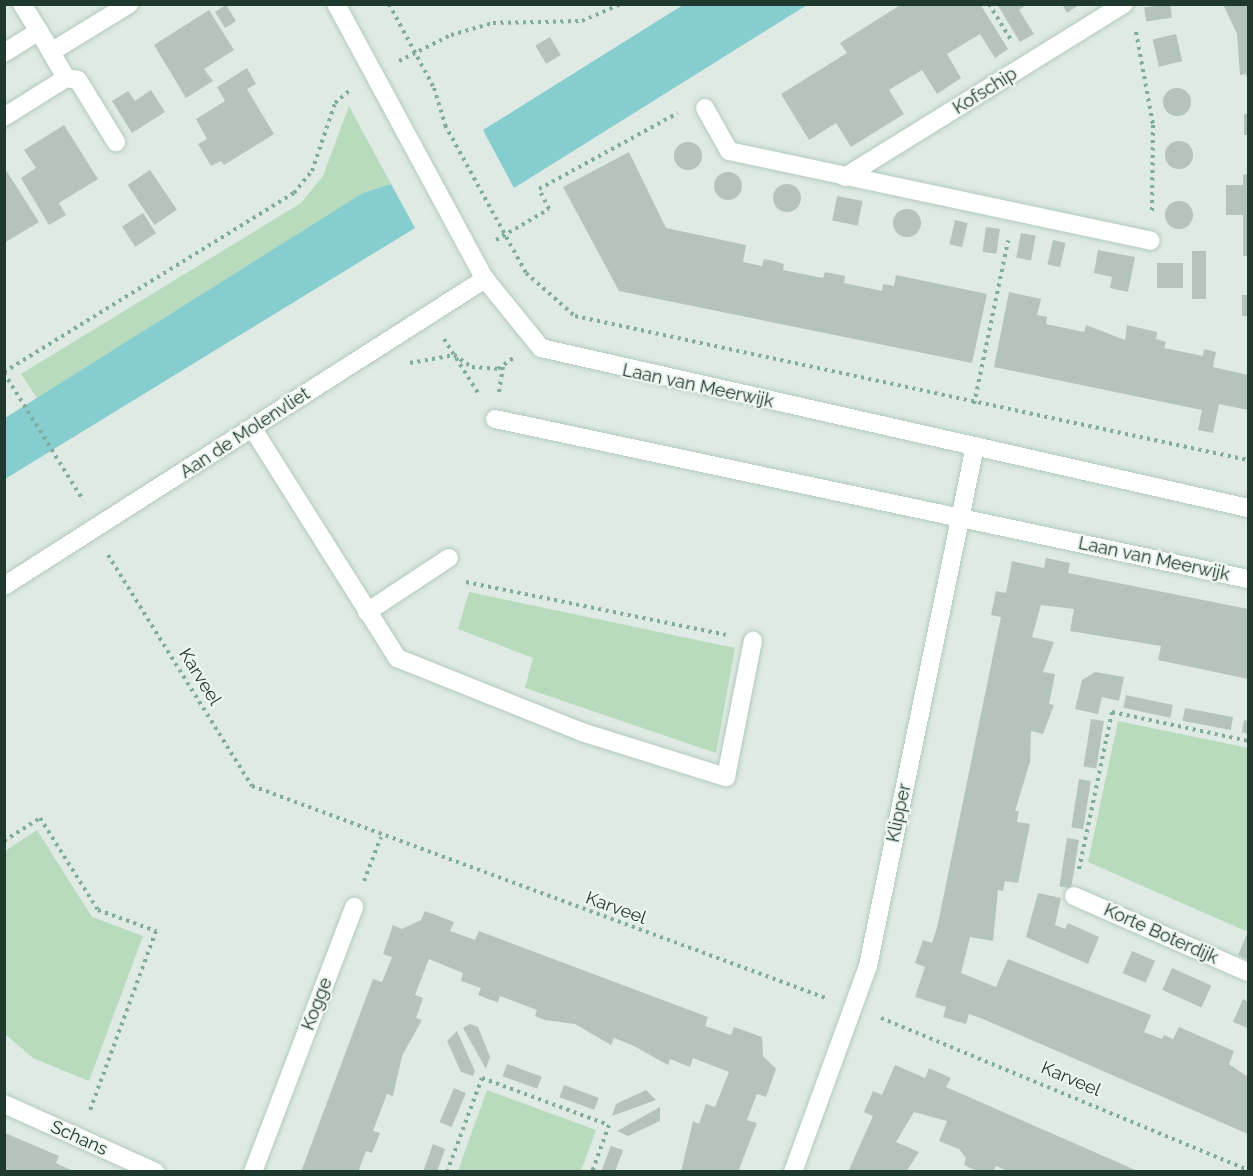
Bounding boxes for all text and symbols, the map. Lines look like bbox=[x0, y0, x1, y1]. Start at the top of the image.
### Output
street label: Kofschip bbox=[949, 63, 1021, 119]
street label: Laan van Meerwijk bbox=[620, 359, 776, 413]
street label: Aan de Molenvliet bbox=[176, 383, 314, 483]
street label: Laan van Meerwijk bbox=[1076, 532, 1232, 586]
street label: Karveel bbox=[174, 645, 226, 709]
street label: Klipper bbox=[882, 782, 916, 844]
street label: Karveel bbox=[583, 887, 649, 929]
street label: Korte Boterdijk bbox=[1100, 899, 1222, 969]
street label: Kogge bbox=[297, 975, 337, 1033]
street label: Karveel bbox=[1038, 1057, 1104, 1101]
street label: Schans bbox=[47, 1116, 111, 1160]

